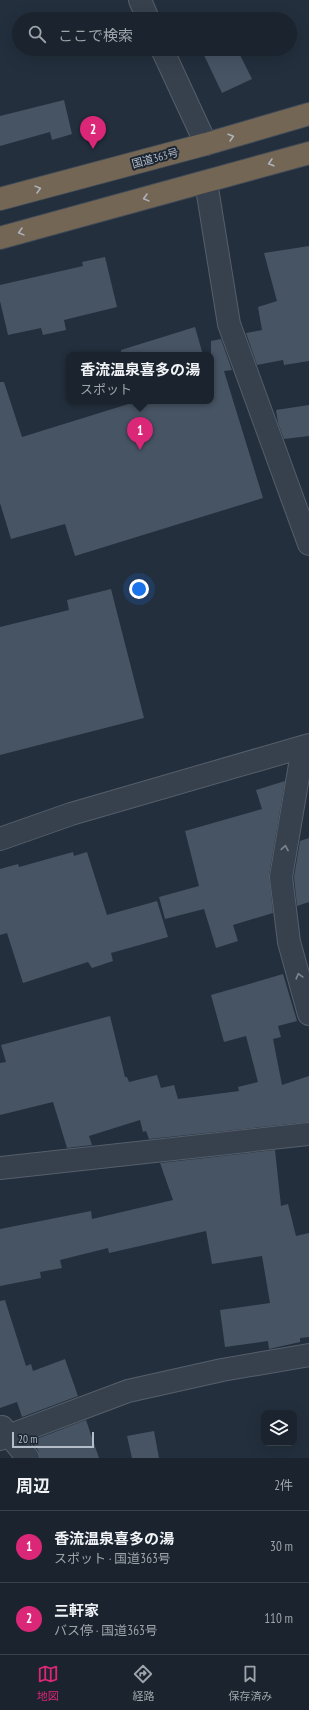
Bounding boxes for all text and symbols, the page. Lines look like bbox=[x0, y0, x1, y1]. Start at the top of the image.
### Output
search box bbox=[12, 12, 297, 56]
icon: search bbox=[26, 23, 48, 45]
text: ここで検索 bbox=[58, 26, 133, 45]
pin: 2 bbox=[80, 116, 106, 149]
one-way arrow bbox=[227, 133, 234, 142]
street label: 国道363号 bbox=[130, 145, 180, 171]
one-way arrow bbox=[268, 158, 275, 167]
one-way arrow bbox=[34, 185, 41, 193]
one-way arrow bbox=[143, 193, 150, 202]
one-way arrow bbox=[18, 228, 24, 236]
popup bbox=[66, 352, 214, 404]
text: 香流温泉喜多の湯 bbox=[80, 360, 200, 379]
text: スポット bbox=[80, 381, 132, 398]
pin: 1 bbox=[127, 417, 153, 450]
your location bbox=[129, 579, 149, 599]
one-way arrow bbox=[281, 845, 289, 851]
one-way arrow bbox=[295, 973, 303, 979]
map controls bbox=[261, 1410, 297, 1446]
button: layers bbox=[261, 1410, 297, 1446]
scale bar bbox=[12, 1430, 94, 1449]
text: 20 m bbox=[18, 1432, 37, 1446]
text: 周辺 bbox=[16, 1475, 50, 1497]
text: 2件 bbox=[274, 1477, 293, 1494]
text: 香流温泉喜多の湯 bbox=[54, 1529, 174, 1548]
text: 1 bbox=[26, 1538, 32, 1555]
text: 30 m bbox=[270, 1538, 293, 1555]
text: スポット · 国道363号 bbox=[54, 1550, 171, 1567]
text: 三軒家 bbox=[54, 1601, 99, 1620]
text: 2 bbox=[26, 1610, 32, 1627]
text: 110 m bbox=[264, 1610, 293, 1627]
text: バス停 · 国道363号 bbox=[54, 1622, 158, 1639]
tab: 地図 bbox=[37, 1663, 59, 1703]
tab: 経路 bbox=[132, 1663, 154, 1703]
tab: 保存済み bbox=[228, 1663, 272, 1703]

